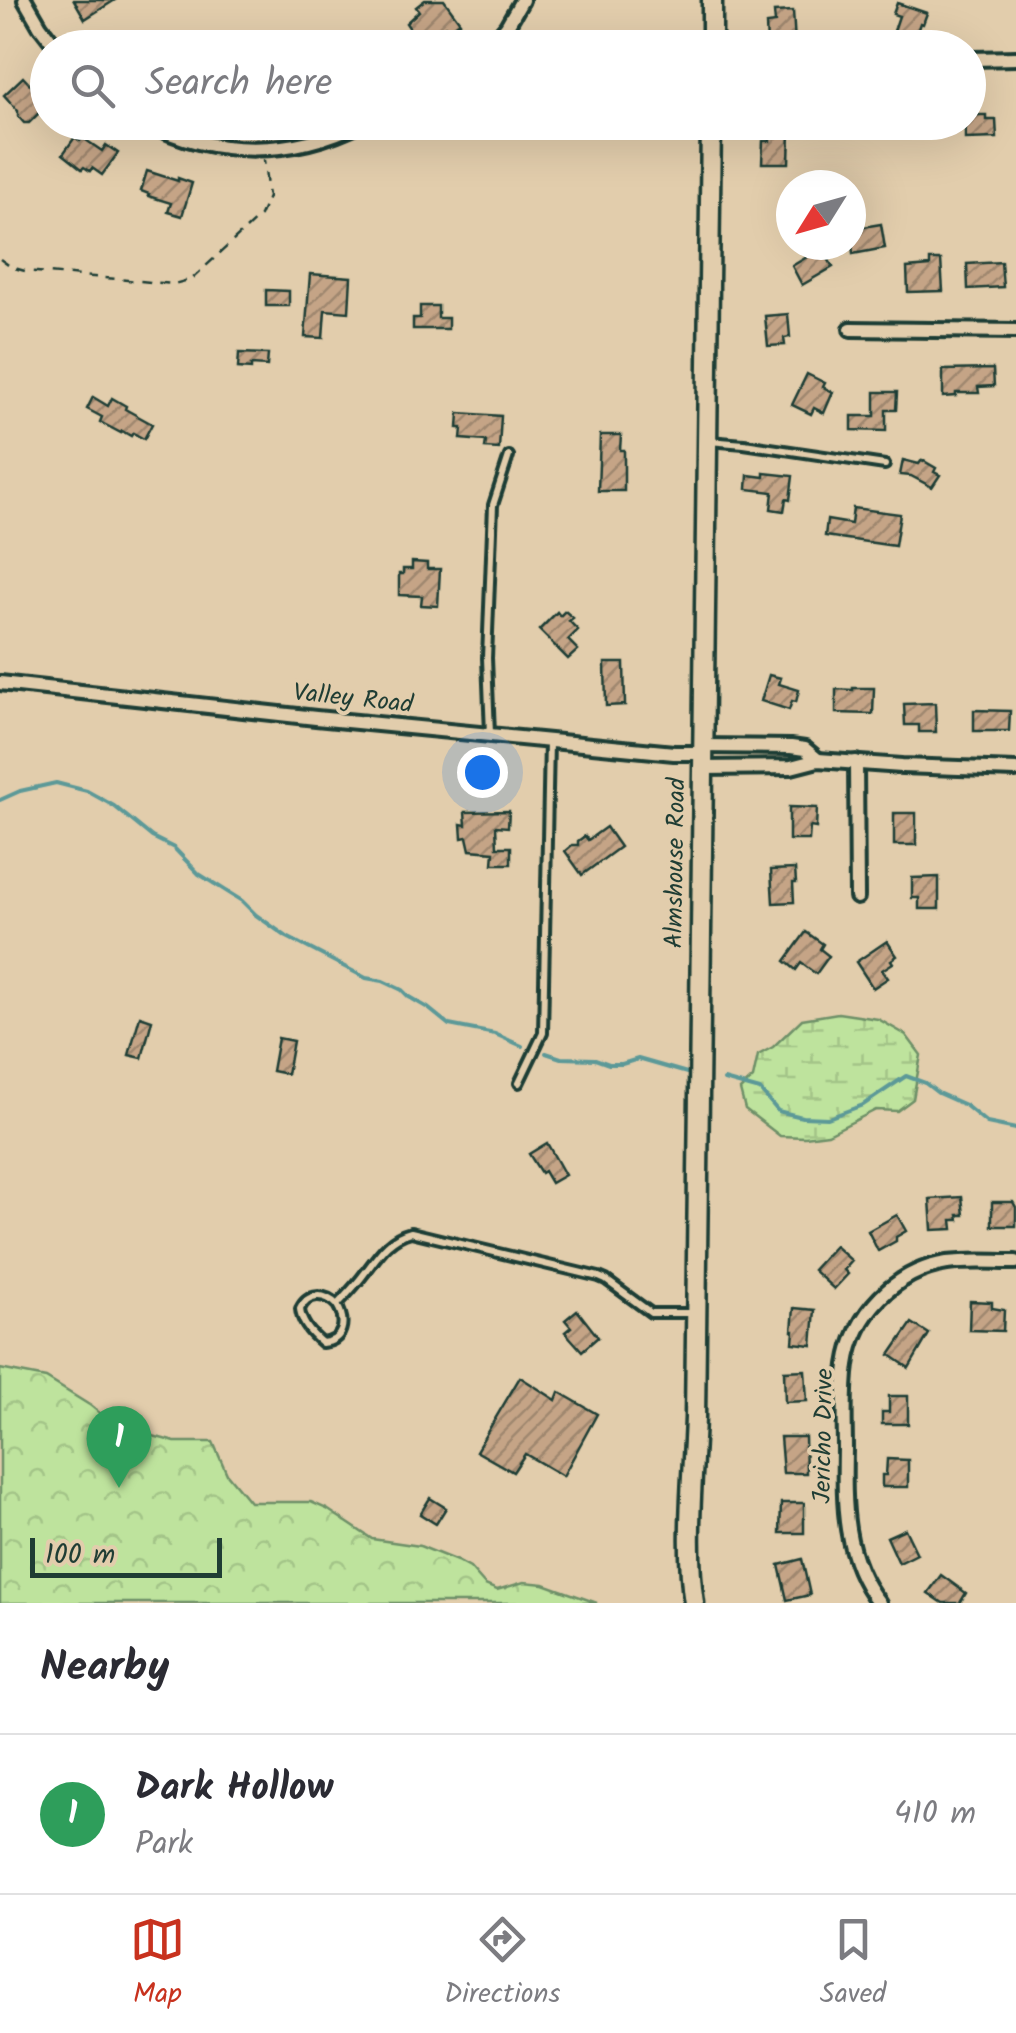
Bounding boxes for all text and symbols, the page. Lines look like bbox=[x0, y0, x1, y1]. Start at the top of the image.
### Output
search box bbox=[30, 30, 986, 140]
text: Search here bbox=[145, 55, 332, 115]
icon: search bbox=[65, 58, 120, 113]
north arrow bbox=[776, 170, 866, 260]
street label: Valley Road bbox=[291, 673, 416, 725]
your location bbox=[457, 747, 508, 798]
street label: Almshouse Road bbox=[655, 776, 698, 949]
street label: Jericho Drive bbox=[803, 1368, 845, 1504]
pin: 1 bbox=[86, 1406, 152, 1488]
scale bar bbox=[30, 1533, 222, 1578]
text: 100 m bbox=[45, 1533, 115, 1578]
text: Nearby bbox=[40, 1635, 169, 1702]
text: Dark Hollow bbox=[135, 1759, 333, 1819]
text: 1 bbox=[68, 1789, 77, 1840]
text: 410 m bbox=[894, 1789, 976, 1840]
text: Park bbox=[135, 1819, 193, 1870]
tab: Map bbox=[130, 1912, 185, 2017]
tab: Directions bbox=[444, 1912, 560, 2017]
tab: Saved bbox=[820, 1912, 886, 2017]

